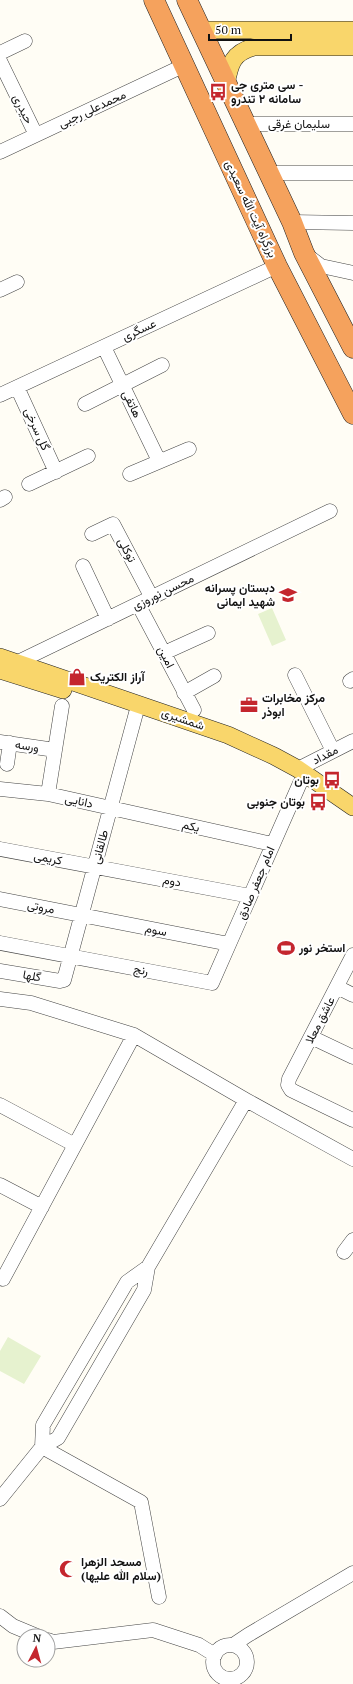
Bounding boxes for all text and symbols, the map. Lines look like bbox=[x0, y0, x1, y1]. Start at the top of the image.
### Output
scale bar bbox=[209, 16, 291, 42]
text: 50 m bbox=[215, 22, 242, 37]
place label: سی متری جی - سامانه ۲ تندرو bbox=[231, 77, 304, 107]
bus stop icon: سی متری جی - سامانه ۲ تندرو bbox=[208, 82, 228, 102]
street label: محمدعلی رجبی bbox=[56, 86, 128, 132]
street label: حیدری bbox=[9, 91, 37, 127]
street label: سلیمان غرقی bbox=[268, 116, 330, 132]
street label: بزرگراه آیت الله سعیدی bbox=[221, 158, 281, 260]
street label: عسگری bbox=[119, 315, 159, 345]
street label: هاتفی bbox=[118, 387, 146, 421]
street label: گل سرخی bbox=[20, 405, 54, 453]
street label: توکلی bbox=[114, 535, 140, 565]
street label: محسن نوروزی bbox=[129, 570, 197, 614]
place label: دبستان پسرانه شهید ایمانی bbox=[205, 580, 275, 610]
school or university icon: دبستان پسرانه شهید ایمانی bbox=[278, 585, 298, 605]
street label: امین bbox=[154, 643, 178, 671]
shop icon: آراز الکتریک bbox=[67, 667, 87, 687]
place label: آراز الکتریک bbox=[90, 669, 145, 685]
place label: مرکز مخابرات ابوذر bbox=[261, 690, 326, 720]
office icon: مرکز مخابرات ابوذر bbox=[239, 695, 259, 715]
street label: شمشیری bbox=[159, 704, 207, 734]
street label: ورسه bbox=[14, 736, 40, 756]
street label: مقداد bbox=[309, 742, 340, 767]
bus stop icon: بوتان bbox=[322, 770, 342, 790]
place label: بوتان bbox=[294, 772, 319, 788]
street label: دانایی bbox=[64, 790, 95, 812]
bus stop icon: بوتان جنوبی bbox=[308, 792, 328, 812]
place label: بوتان جنوبی bbox=[247, 794, 305, 810]
street label: یکم bbox=[181, 816, 201, 836]
street label: طالقانی bbox=[88, 828, 112, 866]
street label: امام جعفر صادق bbox=[233, 844, 279, 922]
street label: کریمی bbox=[32, 847, 64, 869]
street label: دوم bbox=[162, 871, 183, 891]
street label: مروتی bbox=[26, 897, 56, 917]
street label: سوم bbox=[144, 920, 168, 940]
sports icon: استخر نور bbox=[276, 938, 296, 958]
place label: استخر نور bbox=[298, 940, 345, 956]
street label: رنج bbox=[132, 961, 150, 980]
street label: گلها bbox=[22, 967, 42, 985]
street label: عاشق معلا bbox=[301, 994, 339, 1046]
place label: مسجد الزهرا (سلام الله علیها) bbox=[81, 1554, 161, 1584]
mosque icon: مسجد الزهرا (سلام الله علیها) bbox=[58, 1559, 78, 1579]
north arrow bbox=[16, 1628, 56, 1668]
text: N bbox=[32, 1631, 43, 1646]

